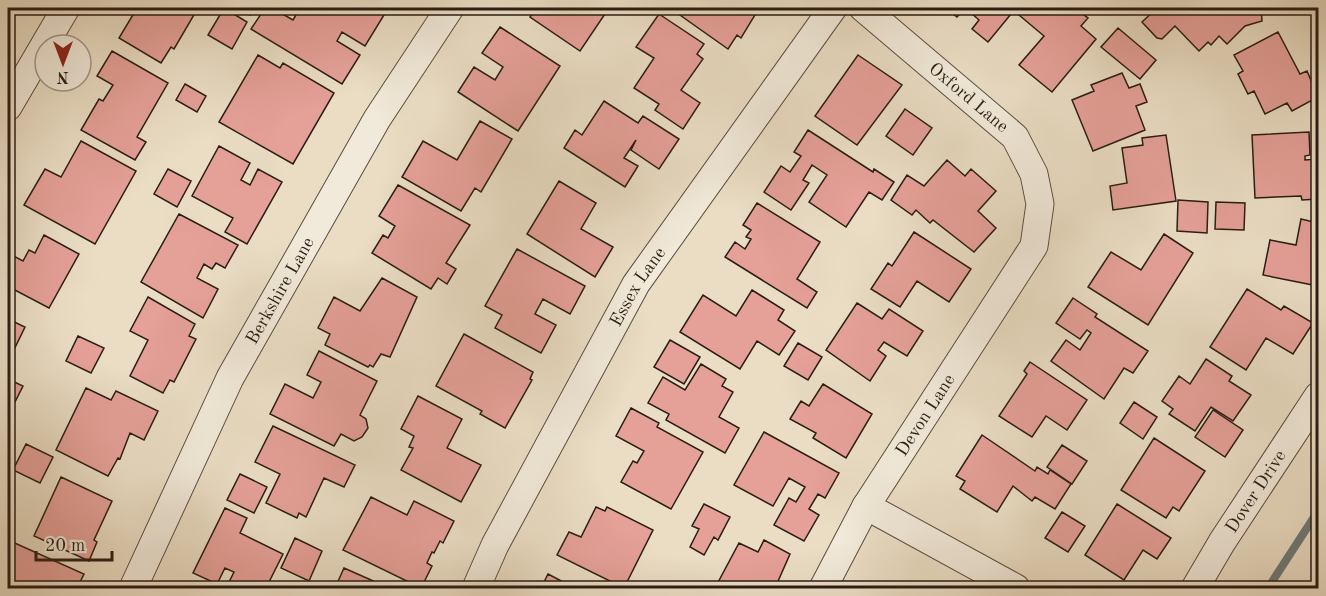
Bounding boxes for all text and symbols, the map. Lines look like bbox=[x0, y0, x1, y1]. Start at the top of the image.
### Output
north arrow bbox=[33, 33, 93, 93]
street label: Oxford Lane bbox=[925, 60, 1012, 136]
text: N bbox=[56, 68, 69, 84]
street label: Berkshire Lane bbox=[243, 234, 318, 347]
street label: Essex Lane bbox=[607, 244, 669, 330]
street label: Devon Lane bbox=[893, 371, 959, 460]
street label: Dover Drive bbox=[1223, 447, 1290, 536]
scale bar bbox=[36, 524, 112, 562]
text: 20 m bbox=[45, 537, 85, 555]

